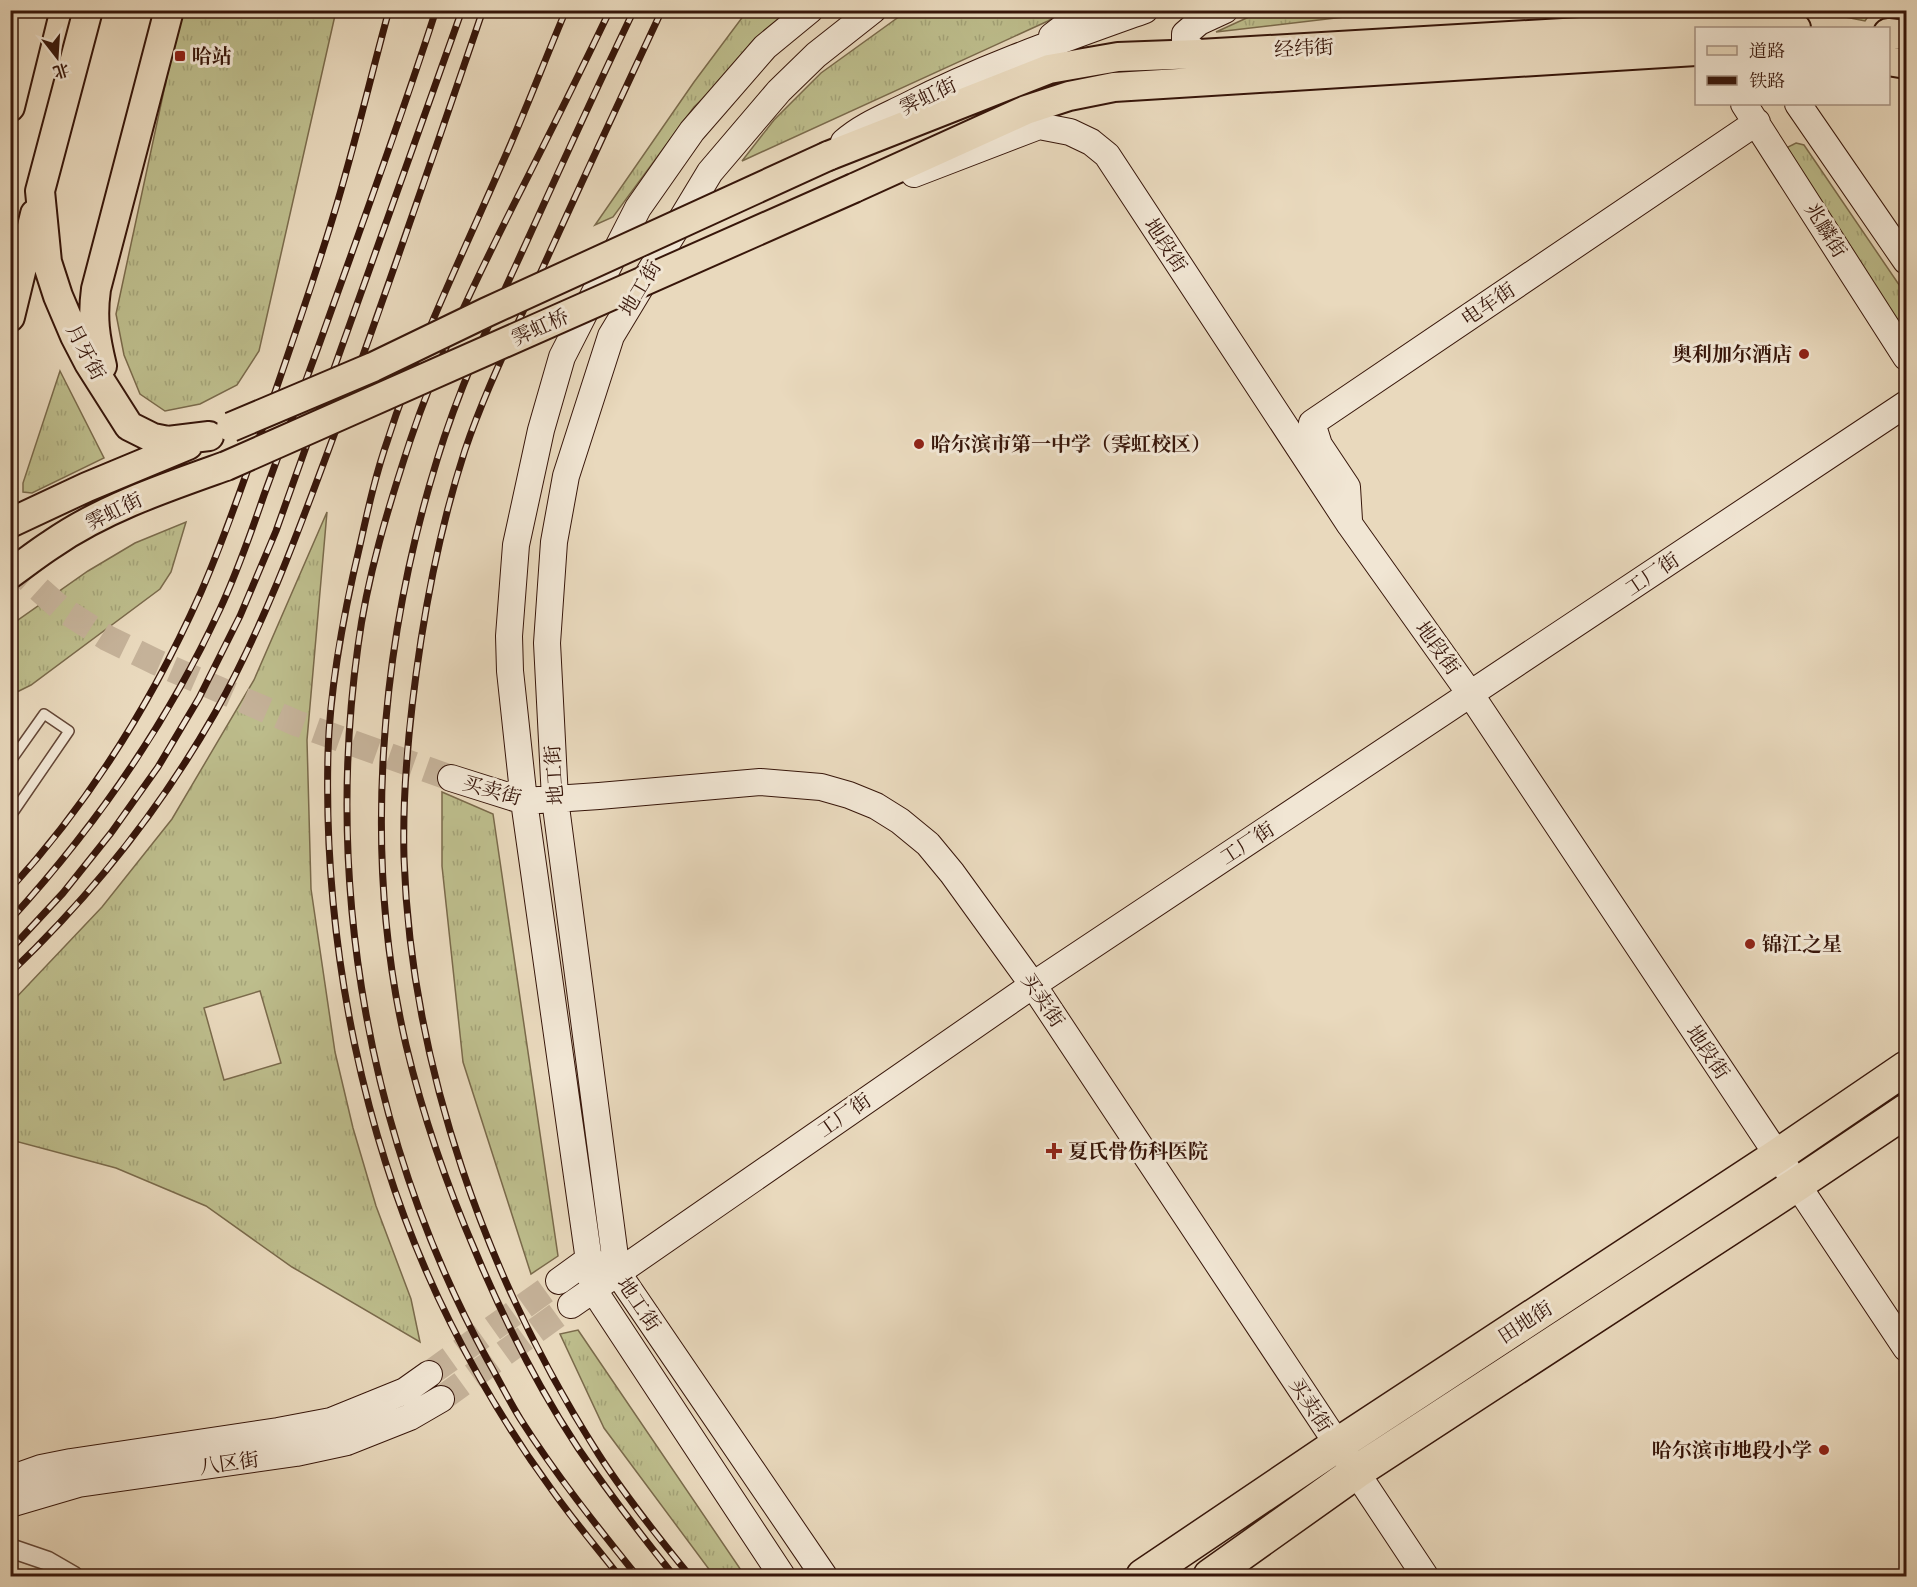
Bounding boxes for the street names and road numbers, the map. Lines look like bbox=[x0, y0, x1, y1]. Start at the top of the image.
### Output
street label: 经纬街 bbox=[1273, 35, 1335, 64]
street label: 霁虹街 bbox=[896, 73, 961, 121]
street label: 兆麟街 bbox=[1798, 199, 1851, 263]
street label: 地段街 bbox=[1138, 214, 1192, 278]
street label: 地工街 bbox=[615, 257, 667, 321]
street label: 电车街 bbox=[1457, 278, 1521, 332]
street label: 霁虹桥 bbox=[508, 305, 573, 352]
street label: 月牙街 bbox=[60, 320, 110, 385]
street label: 霁虹街 bbox=[82, 488, 147, 537]
street label: 工厂街 bbox=[1621, 548, 1685, 602]
street label: 地段街 bbox=[1409, 617, 1465, 680]
street label: 地工街 bbox=[541, 744, 570, 806]
street label: 买卖街 bbox=[459, 771, 524, 812]
street label: 工厂街 bbox=[1216, 817, 1280, 871]
street label: 买卖街 bbox=[1015, 969, 1069, 1033]
street label: 地段街 bbox=[1680, 1021, 1734, 1085]
street label: 工厂街 bbox=[813, 1089, 877, 1144]
street label: 地工街 bbox=[611, 1273, 665, 1337]
street label: 田地街 bbox=[1494, 1296, 1558, 1350]
street label: 买卖街 bbox=[1283, 1374, 1337, 1438]
street label: 八区街 bbox=[198, 1448, 261, 1481]

